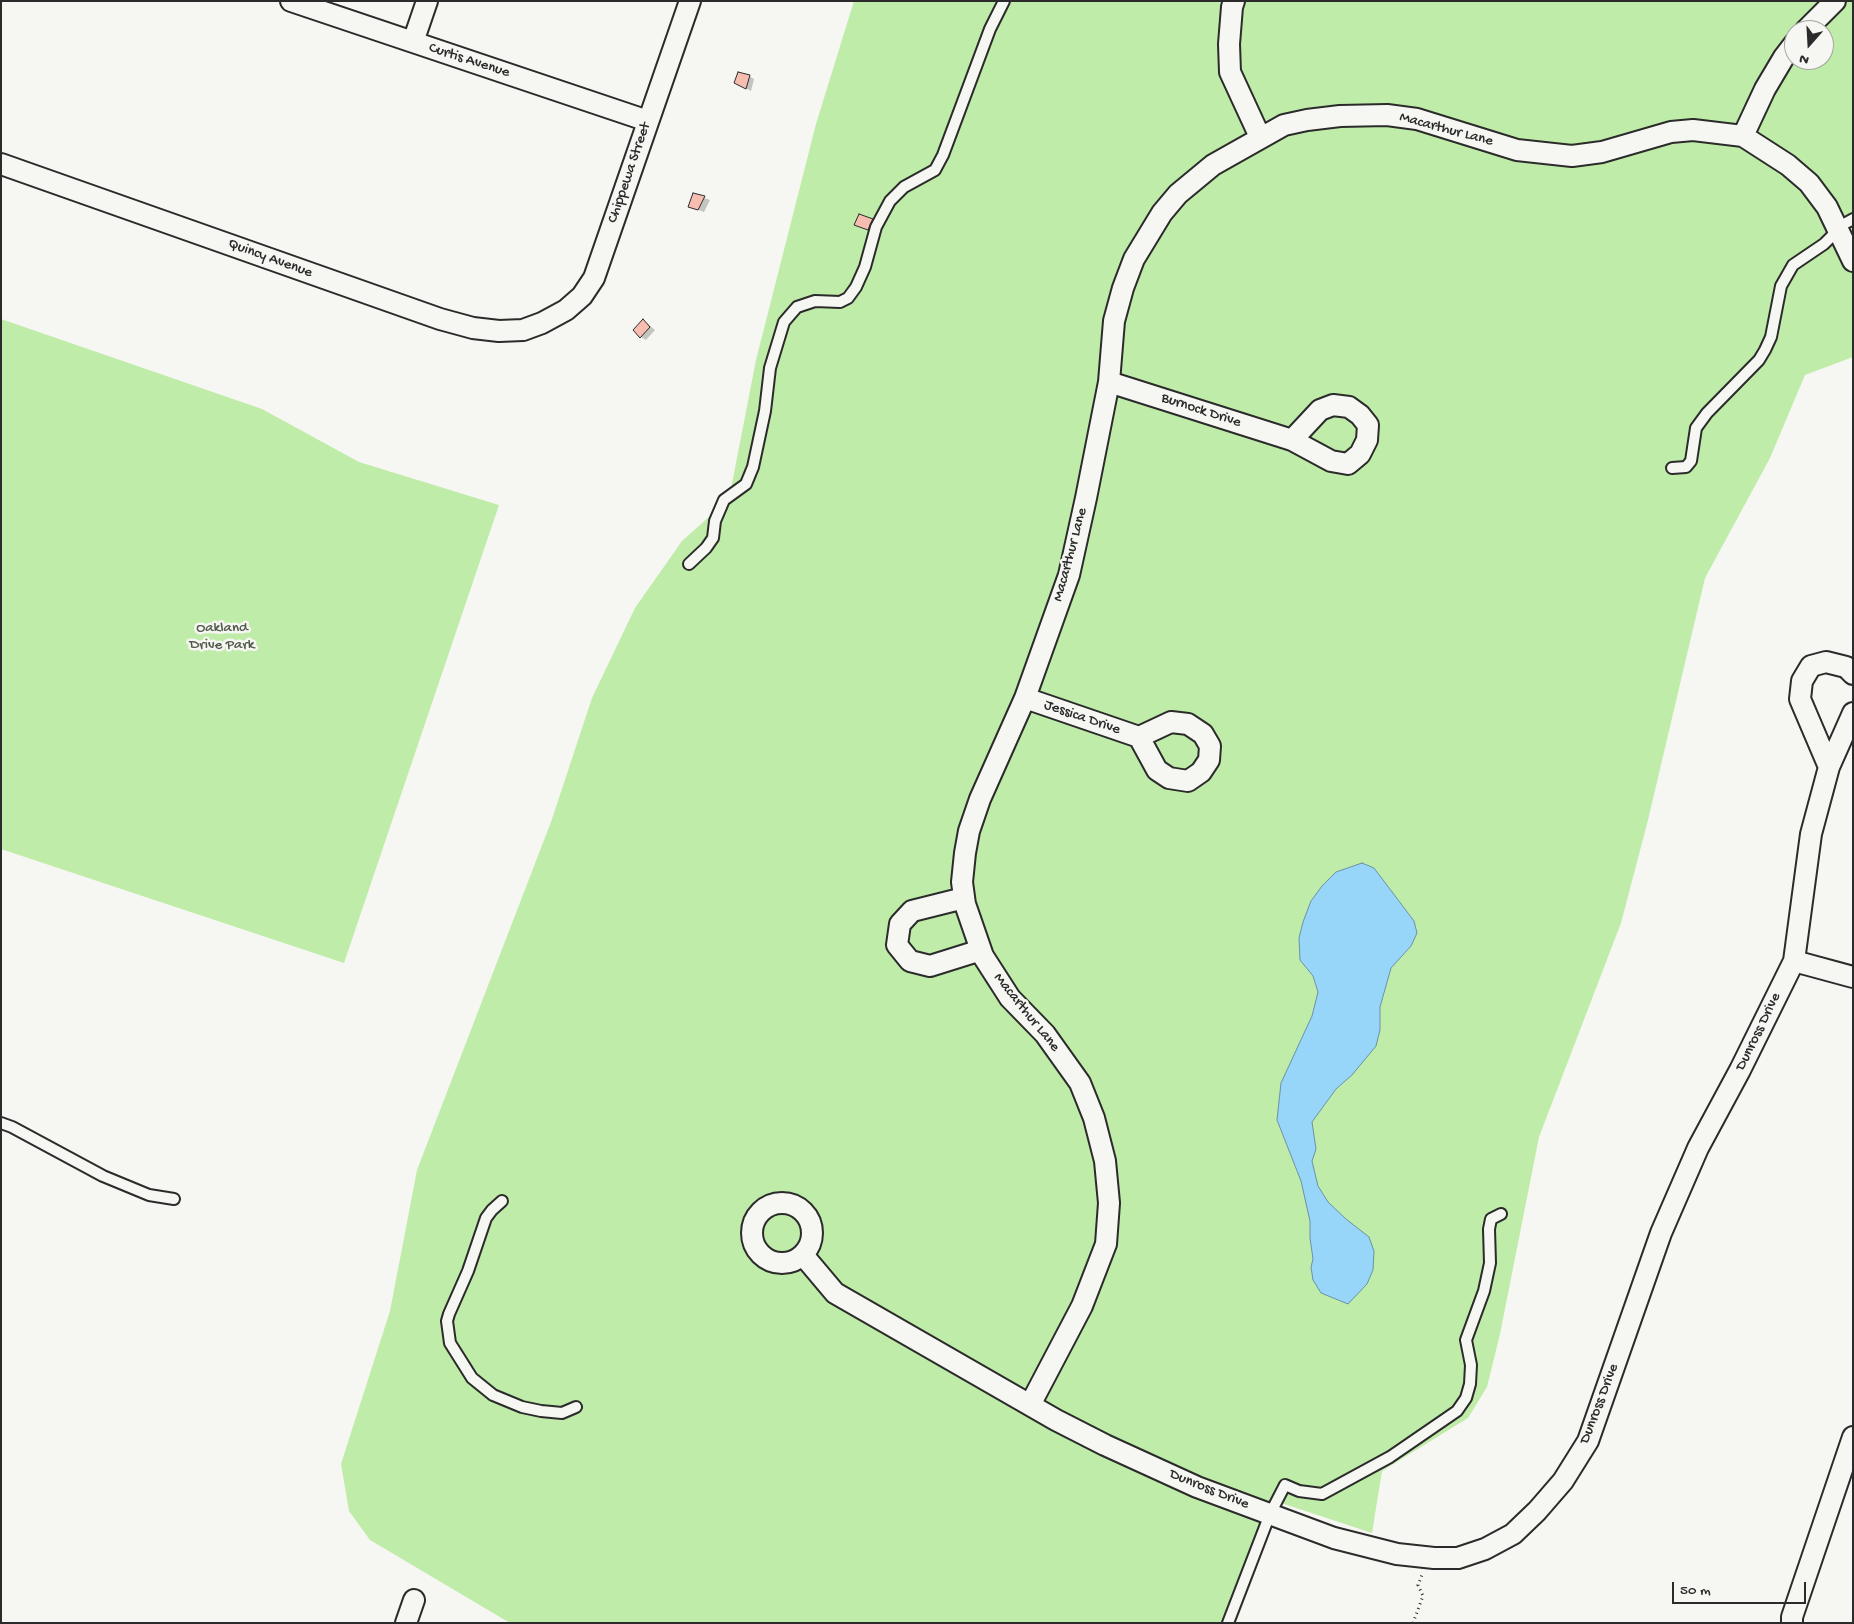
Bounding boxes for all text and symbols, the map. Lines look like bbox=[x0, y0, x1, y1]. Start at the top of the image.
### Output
north arrow bbox=[1784, 20, 1834, 70]
street label: Curtis Avenue bbox=[426, 39, 512, 83]
text: N bbox=[1797, 49, 1811, 68]
street label: Macarthur Lane bbox=[1397, 109, 1495, 151]
street label: Chippewa Street bbox=[604, 120, 656, 226]
street label: Quincy Avenue bbox=[225, 235, 315, 283]
street label: Burnock Drive bbox=[1159, 390, 1243, 432]
street label: Macarthur Lane bbox=[1050, 506, 1092, 604]
park label: Oakland Drive Park bbox=[190, 620, 254, 655]
street label: Jessica Drive bbox=[1041, 697, 1123, 739]
street label: Macarthur Lane bbox=[989, 970, 1063, 1056]
street label: Dunross Drive bbox=[1732, 990, 1786, 1074]
street label: Dunross Drive bbox=[1576, 1361, 1624, 1447]
street label: Dunross Drive bbox=[1167, 1466, 1251, 1514]
scale bar bbox=[1674, 1572, 1808, 1604]
text: 50 m bbox=[1680, 1582, 1711, 1600]

